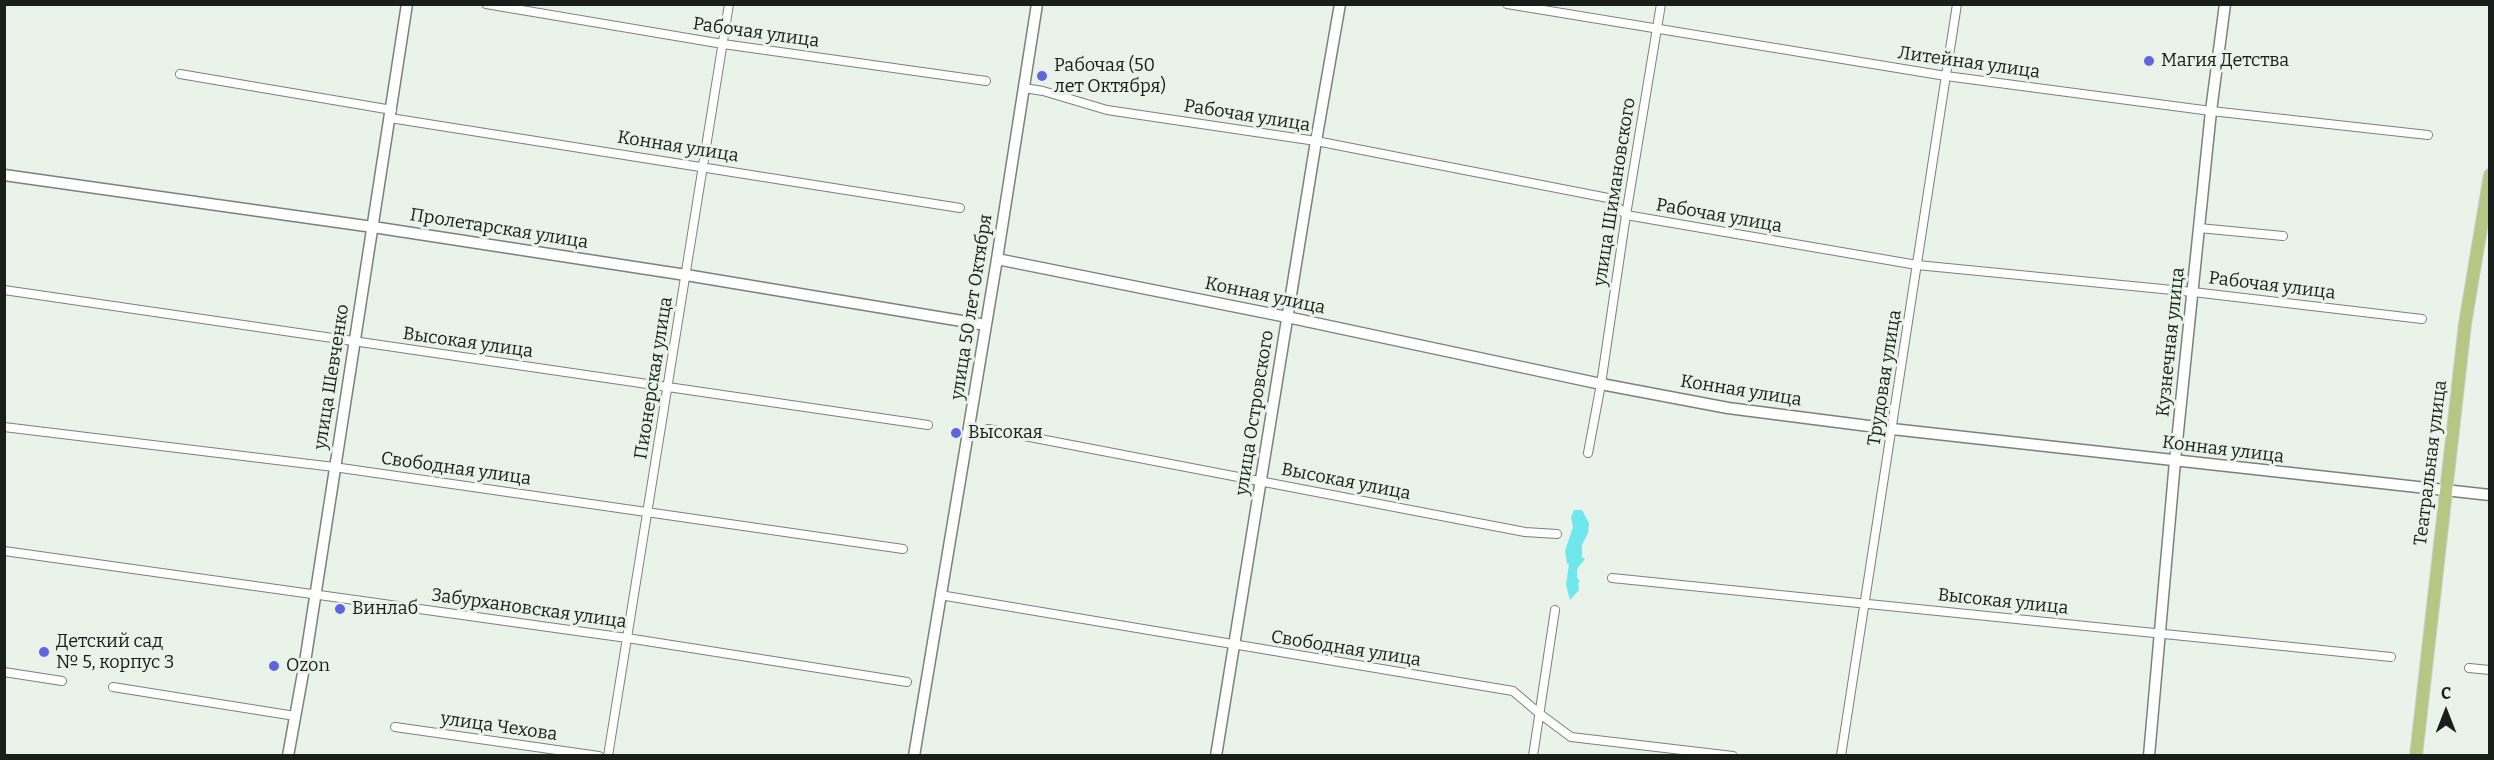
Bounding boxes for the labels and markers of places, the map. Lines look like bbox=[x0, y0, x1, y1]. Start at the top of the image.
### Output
place label: Магия Детства bbox=[2161, 50, 2289, 72]
marker: Магия Детства bbox=[2142, 54, 2156, 68]
place label: Рабочая (50 лет Октября) bbox=[1054, 55, 1166, 98]
marker: Рабочая (50 лет Октября) bbox=[1035, 69, 1049, 83]
place label: Высокая bbox=[968, 422, 1043, 444]
marker: Высокая bbox=[949, 426, 963, 440]
place label: Винлаб bbox=[352, 598, 418, 620]
marker: Винлаб bbox=[333, 602, 347, 616]
place label: Детский сад № 5, корпус 3 bbox=[56, 631, 174, 674]
marker: Детский сад № 5, корпус 3 bbox=[37, 645, 51, 659]
place label: Ozon bbox=[286, 655, 330, 677]
marker: Ozon bbox=[267, 659, 281, 673]

